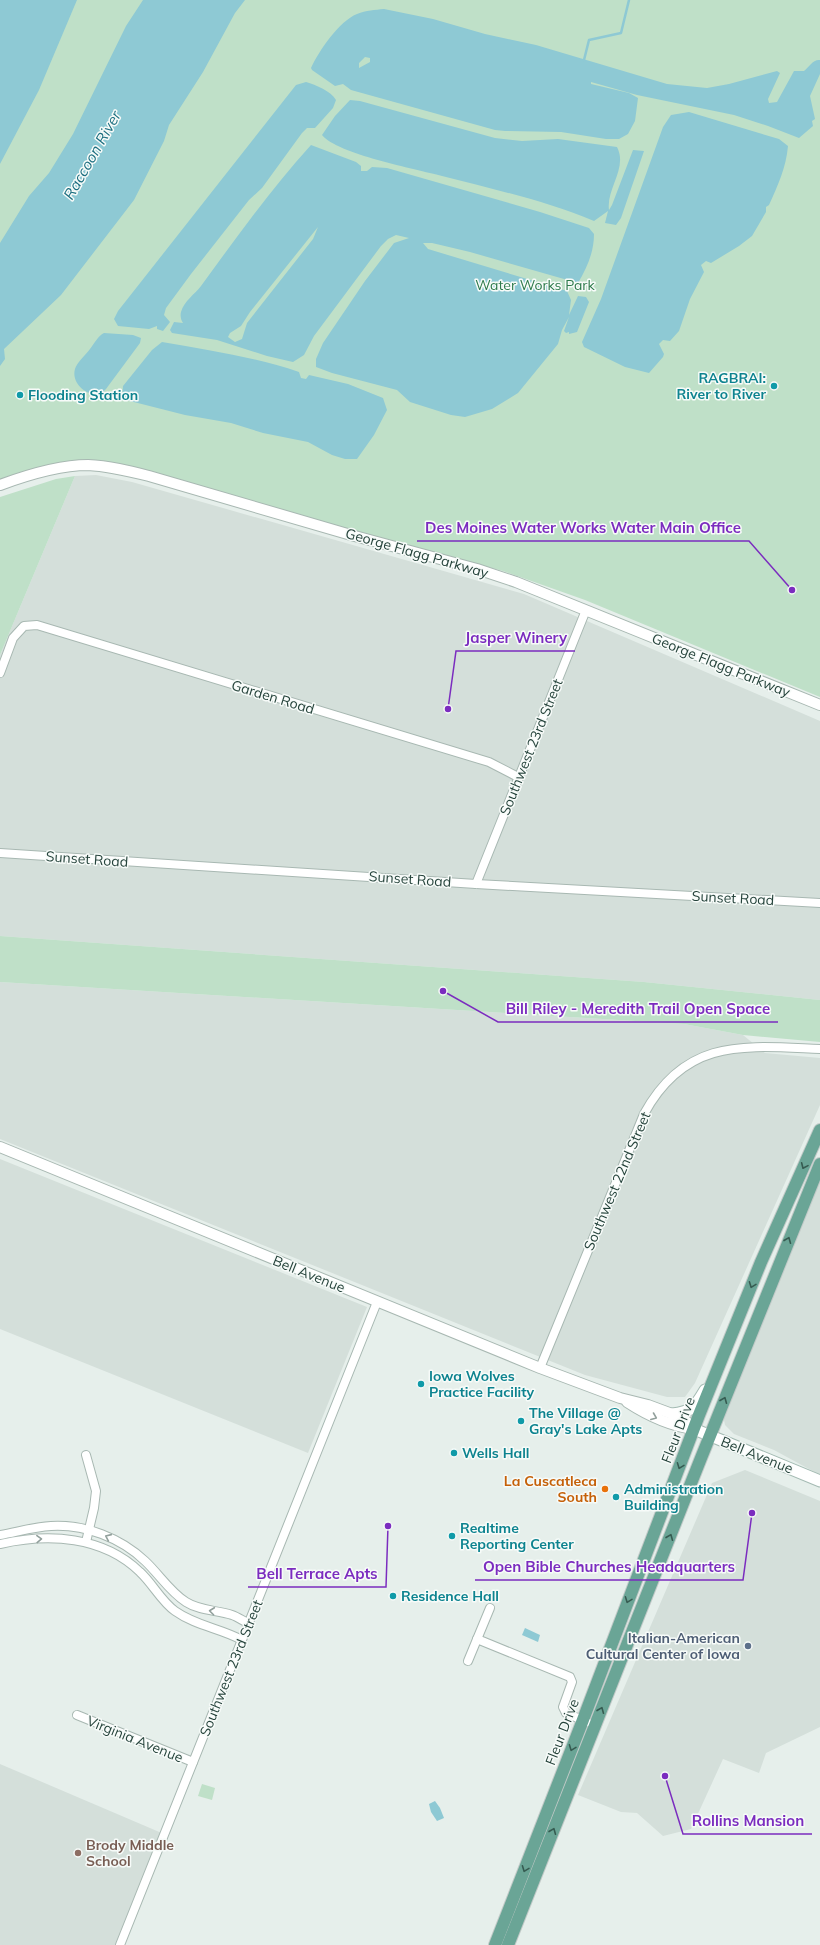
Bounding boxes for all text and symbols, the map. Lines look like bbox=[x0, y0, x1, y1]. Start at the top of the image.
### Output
water label: Raccoon River bbox=[59, 107, 125, 203]
park label: Water Works Park bbox=[475, 276, 595, 294]
place label: RAGBRAI: River to River bbox=[677, 369, 766, 403]
marker: RAGBRAI: River to River bbox=[769, 381, 779, 391]
place label: Flooding Station bbox=[28, 386, 138, 404]
marker: Flooding Station bbox=[15, 390, 25, 400]
callout: Des Moines Water Works Water Main Office bbox=[417, 514, 749, 541]
text: Des Moines Water Works Water Main Office bbox=[425, 518, 741, 537]
street label: George Flagg Parkway bbox=[344, 524, 491, 582]
callout: Jasper Winery bbox=[456, 624, 575, 651]
text: Jasper Winery bbox=[465, 628, 568, 647]
street label: George Flagg Parkway bbox=[649, 629, 793, 701]
street label: Garden Road bbox=[229, 676, 317, 718]
street label: Southwest 23rd Street bbox=[495, 676, 567, 818]
street label: Sunset Road bbox=[45, 847, 129, 871]
street label: Sunset Road bbox=[368, 867, 452, 891]
street label: Sunset Road bbox=[691, 887, 775, 909]
callout: Bill Riley - Meredith Trail Open Space bbox=[498, 995, 778, 1022]
text: Bill Riley - Meredith Trail Open Space bbox=[506, 999, 770, 1018]
street label: Southwest 22nd Street bbox=[580, 1109, 654, 1253]
one-way arrow bbox=[801, 1161, 809, 1169]
one-way arrow bbox=[784, 1237, 792, 1244]
street label: Bell Avenue bbox=[270, 1251, 348, 1297]
one-way arrow bbox=[749, 1280, 757, 1288]
place label: Iowa Wolves Practice Facility bbox=[429, 1367, 535, 1401]
marker: Iowa Wolves Practice Facility bbox=[416, 1379, 426, 1389]
street label: Fleur Drive bbox=[657, 1394, 699, 1466]
one-way arrow bbox=[720, 1396, 728, 1403]
place label: The Village @ Gray's Lake Apts bbox=[529, 1404, 642, 1438]
one-way arrow bbox=[649, 1412, 657, 1420]
marker: The Village @ Gray's Lake Apts bbox=[516, 1416, 526, 1426]
street label: Bell Avenue bbox=[718, 1432, 796, 1478]
place label: Wells Hall bbox=[462, 1444, 529, 1462]
marker: Wells Hall bbox=[449, 1448, 459, 1458]
one-way arrow bbox=[676, 1462, 684, 1469]
place label: La Cuscatleca South bbox=[504, 1472, 597, 1506]
place label: Administration Building bbox=[624, 1480, 724, 1514]
marker: La Cuscatleca South bbox=[600, 1484, 610, 1494]
marker: Administration Building bbox=[611, 1492, 621, 1502]
place label: Realtime Reporting Center bbox=[460, 1519, 574, 1553]
marker: Realtime Reporting Center bbox=[447, 1531, 457, 1541]
one-way arrow bbox=[36, 1534, 42, 1543]
one-way arrow bbox=[105, 1534, 113, 1542]
one-way arrow bbox=[665, 1534, 673, 1541]
callout: Open Bible Churches Headquarters bbox=[475, 1553, 743, 1580]
text: Open Bible Churches Headquarters bbox=[483, 1557, 735, 1576]
callout: Bell Terrace Apts bbox=[248, 1560, 386, 1587]
text: Bell Terrace Apts bbox=[256, 1564, 378, 1583]
place label: Residence Hall bbox=[401, 1587, 499, 1605]
marker: Residence Hall bbox=[388, 1591, 398, 1601]
street label: Southwest 23rd Street bbox=[195, 1597, 267, 1739]
one-way arrow bbox=[625, 1597, 633, 1604]
one-way arrow bbox=[209, 1607, 215, 1616]
place label: Italian-American Cultural Center of Iowa bbox=[586, 1629, 740, 1663]
marker: Italian-American Cultural Center of Iowa bbox=[743, 1641, 753, 1651]
street label: Fleur Drive bbox=[541, 1696, 583, 1768]
one-way arrow bbox=[597, 1707, 605, 1714]
street label: Virginia Avenue bbox=[84, 1712, 186, 1766]
one-way arrow bbox=[569, 1744, 577, 1751]
callout: Rollins Mansion bbox=[683, 1807, 812, 1834]
text: Rollins Mansion bbox=[692, 1811, 804, 1830]
one-way arrow bbox=[549, 1827, 557, 1834]
place label: Brody Middle School bbox=[86, 1836, 174, 1870]
marker: Brody Middle School bbox=[73, 1848, 83, 1858]
one-way arrow bbox=[521, 1865, 529, 1872]

